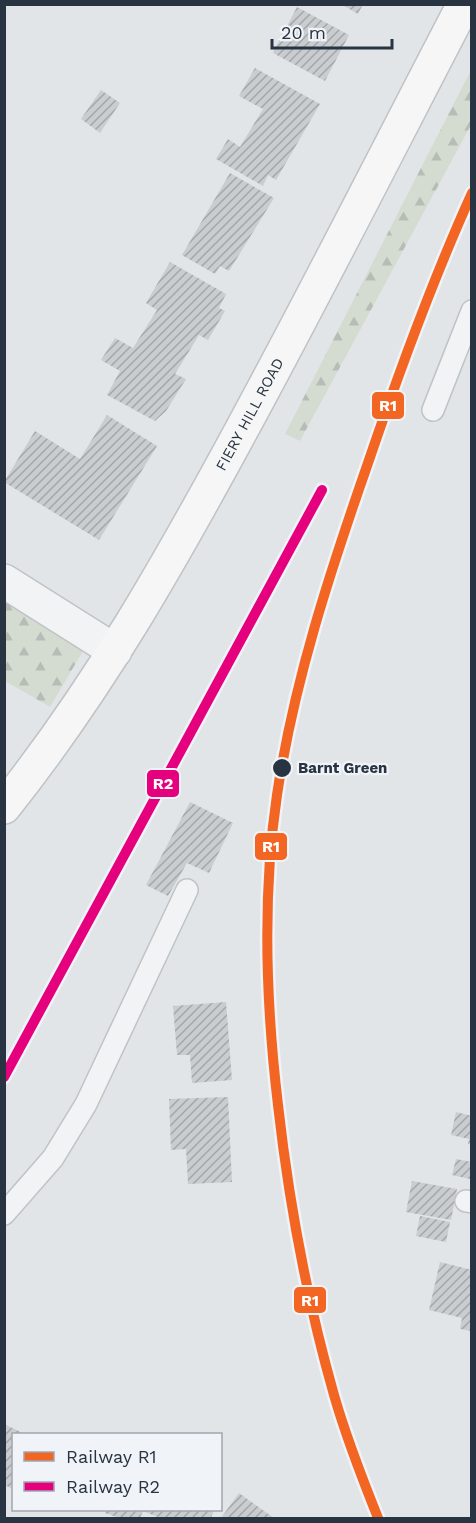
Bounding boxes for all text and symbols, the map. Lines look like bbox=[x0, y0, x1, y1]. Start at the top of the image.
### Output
scale bar bbox=[272, 12, 392, 50]
text: 20 m bbox=[281, 22, 326, 43]
street label: FIERY HILL ROAD bbox=[212, 355, 288, 474]
line badge: R1 bbox=[371, 391, 405, 420]
text: R1 bbox=[379, 396, 397, 415]
marker: Barnt Green bbox=[271, 757, 293, 779]
place label: Barnt Green bbox=[298, 759, 387, 777]
line badge: R2 bbox=[146, 769, 180, 798]
text: R2 bbox=[153, 774, 173, 793]
line badge: R1 bbox=[254, 832, 288, 861]
text: R1 bbox=[262, 837, 280, 856]
line badge: R1 bbox=[293, 1286, 327, 1314]
text: R1 bbox=[301, 1291, 319, 1310]
legend bbox=[12, 1433, 222, 1511]
text: Railway R1 bbox=[66, 1446, 157, 1467]
text: Railway R2 bbox=[66, 1476, 160, 1497]

